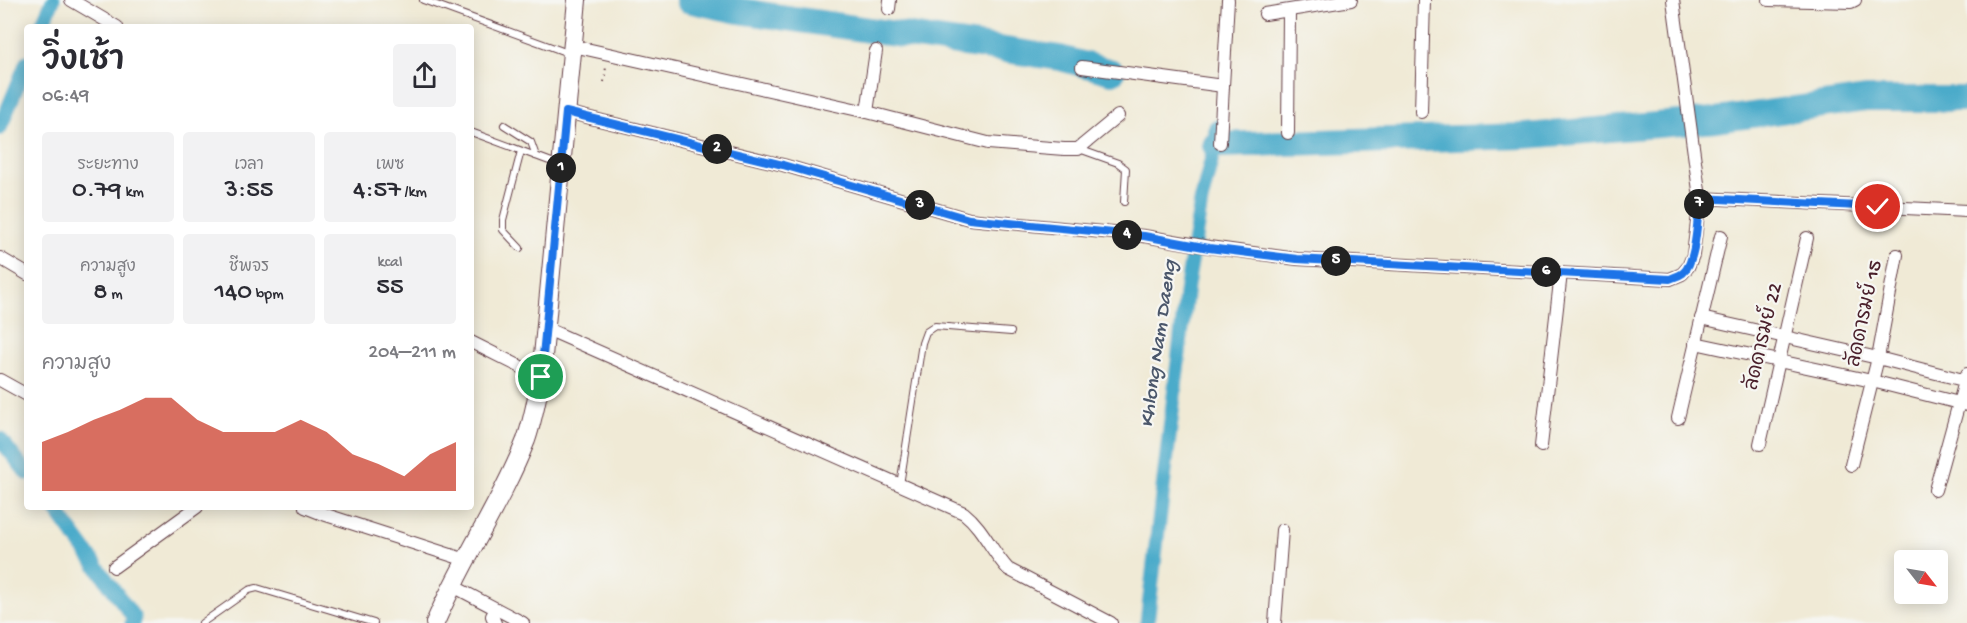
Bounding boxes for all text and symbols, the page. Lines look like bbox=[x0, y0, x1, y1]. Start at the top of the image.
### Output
text: วิ่งเช้า bbox=[42, 44, 124, 82]
button: share bbox=[393, 44, 456, 107]
text: 06:49 bbox=[42, 86, 89, 109]
pin: 2 bbox=[702, 134, 732, 164]
text: 2 bbox=[713, 139, 721, 158]
pin: 1 bbox=[546, 153, 576, 183]
text: ระยะทาง bbox=[77, 157, 139, 176]
text: เวลา bbox=[234, 157, 264, 176]
text: เพซ bbox=[376, 157, 404, 176]
text: 1 bbox=[558, 158, 564, 177]
text: 0.79 bbox=[72, 176, 122, 207]
text: 3:55 bbox=[224, 176, 274, 207]
text: 4:57 bbox=[353, 176, 401, 207]
pin bbox=[1852, 181, 1903, 232]
text: km bbox=[122, 184, 144, 203]
text: /km bbox=[401, 184, 427, 203]
pin: 7 bbox=[1684, 189, 1714, 219]
pin: 3 bbox=[905, 190, 935, 220]
icon: check bbox=[1861, 190, 1894, 223]
text: 7 bbox=[1695, 194, 1703, 213]
text: 3 bbox=[916, 195, 924, 214]
pin: 4 bbox=[1112, 220, 1142, 250]
text: 4 bbox=[1123, 225, 1131, 244]
pin: 5 bbox=[1321, 246, 1351, 276]
text: 5 bbox=[1332, 251, 1340, 270]
text: kcal bbox=[378, 254, 402, 273]
water label: Khlong Nam Daeng bbox=[1136, 257, 1184, 429]
pin: 6 bbox=[1531, 257, 1561, 287]
street label: ลัดดารมย์ 15 bbox=[1839, 258, 1889, 369]
text: ความสูง bbox=[80, 259, 136, 278]
text: ชีพจร bbox=[229, 259, 269, 278]
text: 6 bbox=[1542, 262, 1550, 281]
text: 55 bbox=[376, 273, 404, 304]
text: 8 bbox=[93, 278, 108, 309]
text: 140 bbox=[214, 278, 252, 309]
street label: ลัดดารมย์ 22 bbox=[1737, 280, 1789, 393]
text: m bbox=[108, 286, 123, 305]
text: bpm bbox=[252, 286, 284, 305]
text: 204–211 m bbox=[368, 342, 456, 365]
pin bbox=[515, 351, 566, 402]
text: ความสูง bbox=[42, 354, 111, 377]
icon: arrive bbox=[524, 360, 557, 393]
north arrow bbox=[1894, 550, 1948, 604]
map controls bbox=[1894, 550, 1948, 604]

